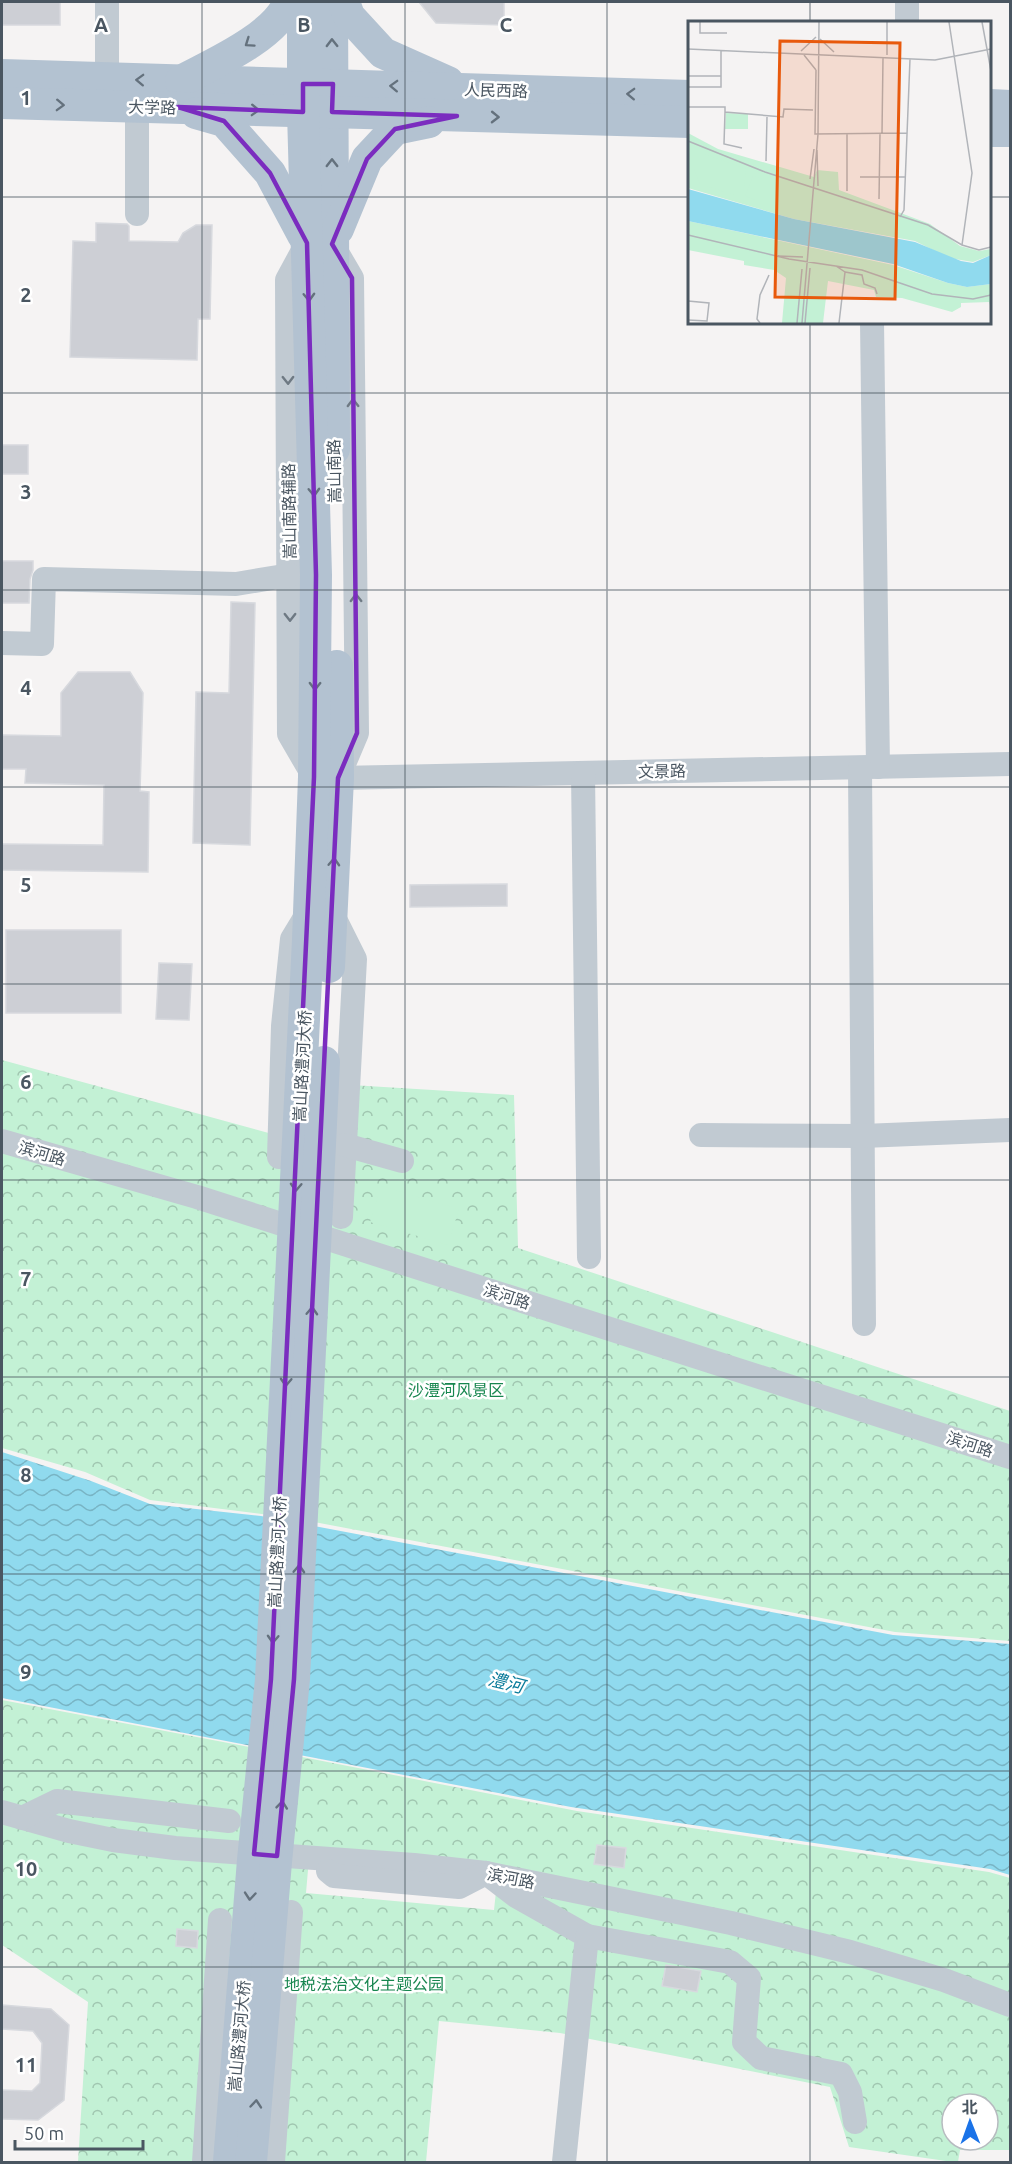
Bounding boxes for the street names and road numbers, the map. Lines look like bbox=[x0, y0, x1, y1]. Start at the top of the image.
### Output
street label: 人民西路 bbox=[464, 80, 528, 100]
street label: 大学路 bbox=[128, 98, 176, 116]
street label: 嵩山南路 bbox=[324, 439, 344, 503]
street label: 嵩山南路辅路 bbox=[279, 463, 299, 559]
street label: 文景路 bbox=[638, 762, 686, 780]
street label: 嵩山路澧河大桥 bbox=[290, 1010, 314, 1122]
street label: 滨河路 bbox=[16, 1137, 68, 1169]
street label: 滨河路 bbox=[481, 1280, 533, 1312]
street label: 滨河路 bbox=[944, 1428, 996, 1460]
street label: 嵩山路澧河大桥 bbox=[265, 1496, 289, 1608]
street label: 滨河路 bbox=[486, 1865, 536, 1891]
street label: 嵩山路澧河大桥 bbox=[225, 1979, 253, 2093]

